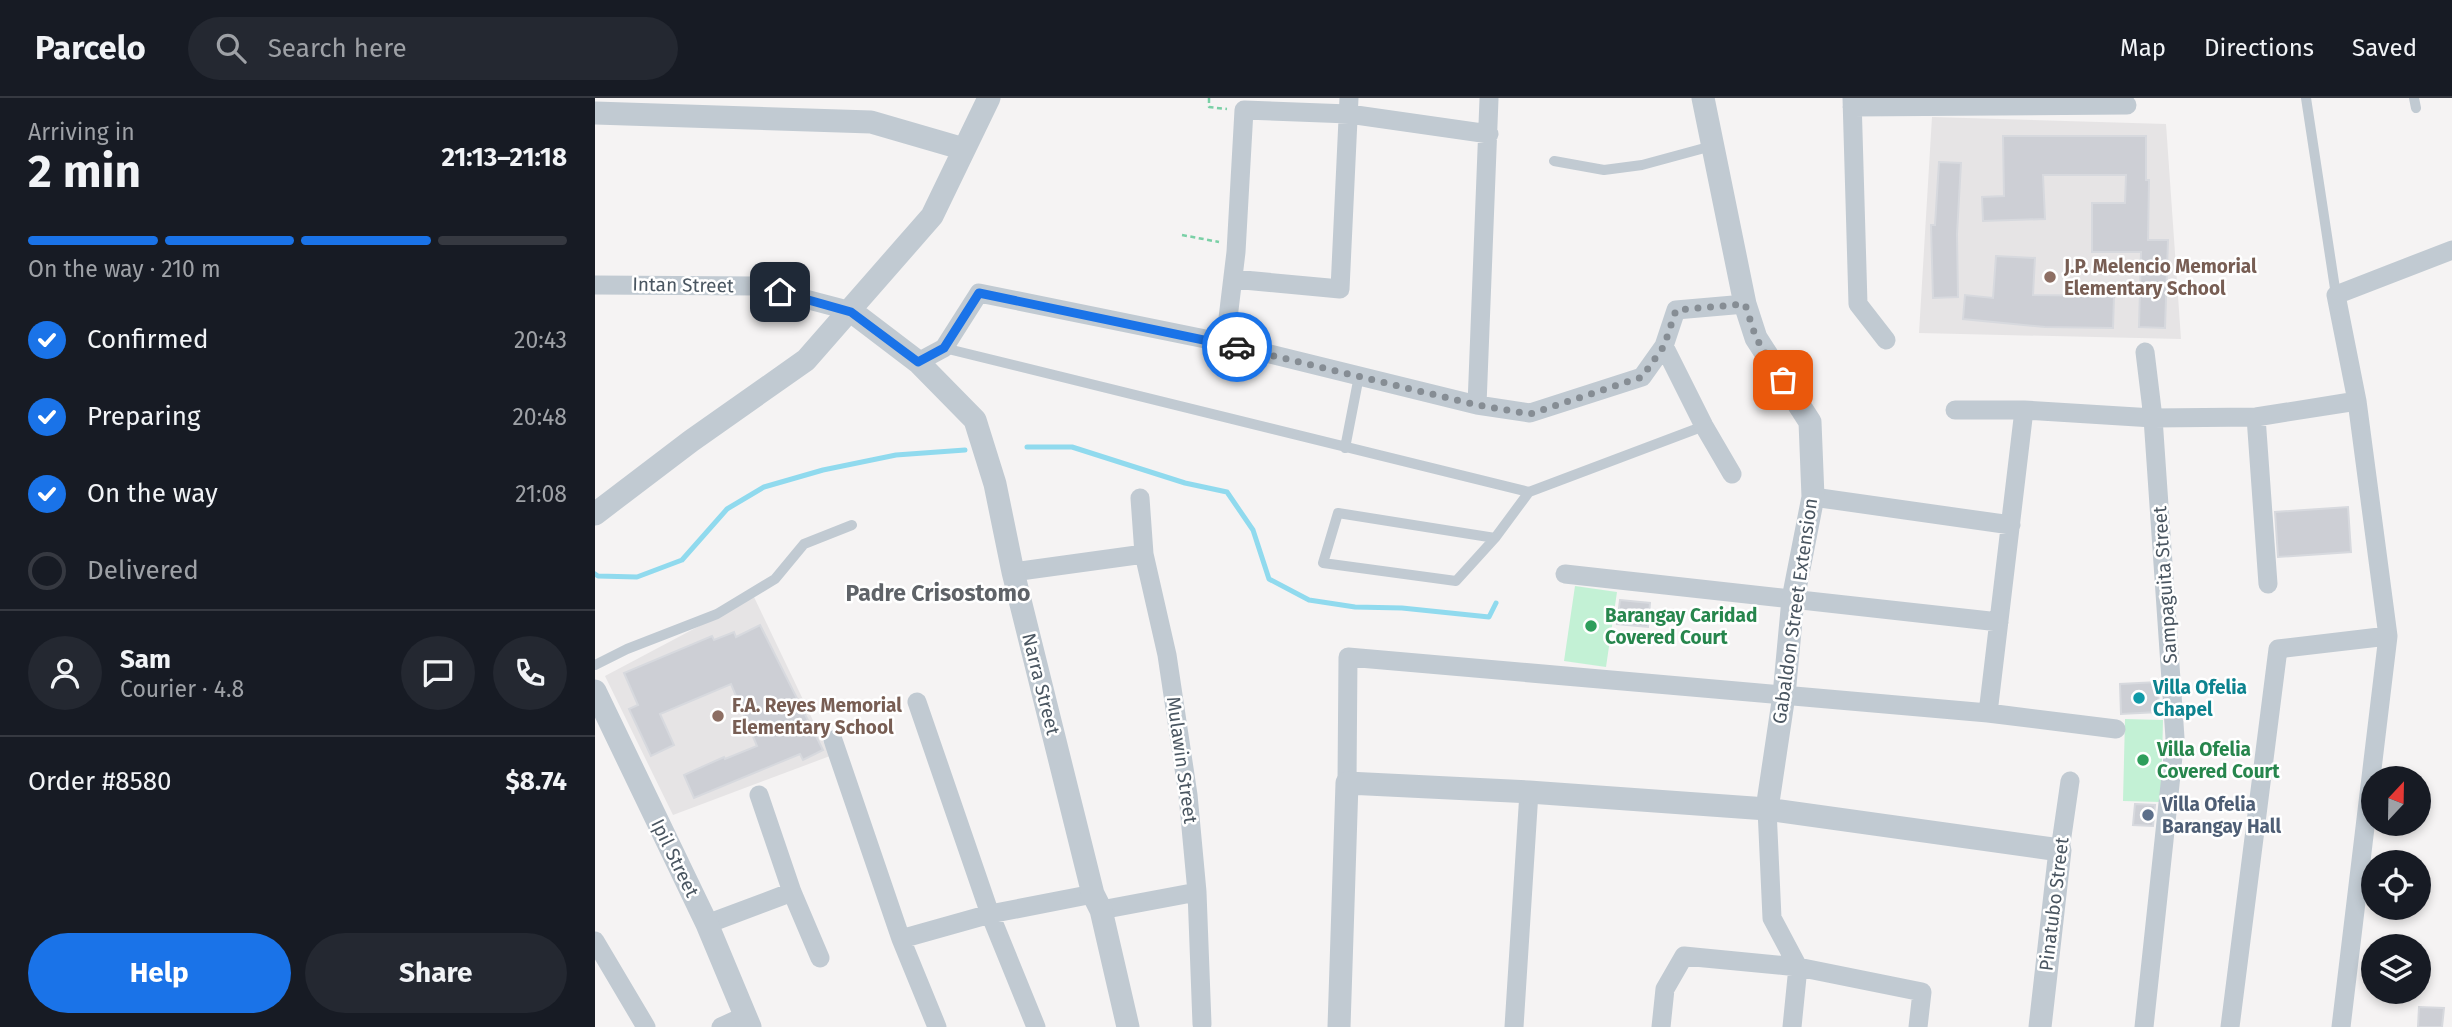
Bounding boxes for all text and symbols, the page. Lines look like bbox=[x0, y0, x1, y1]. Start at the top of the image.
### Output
search box bbox=[188, 17, 678, 80]
text: Parcelo bbox=[35, 28, 146, 68]
icon: search bbox=[212, 29, 250, 67]
text: Search here bbox=[268, 33, 407, 64]
text: Map bbox=[2120, 34, 2166, 62]
text: Directions bbox=[2204, 34, 2314, 62]
text: Saved bbox=[2352, 34, 2417, 62]
text: Arriving in bbox=[28, 118, 135, 146]
text: 21:13–21:18 bbox=[441, 142, 567, 173]
text: 2 min bbox=[28, 144, 141, 199]
text: On the way · 210 m bbox=[28, 255, 221, 283]
place label: J.P. Melencio Memorial Elementary School bbox=[2063, 255, 2257, 300]
pin bbox=[750, 262, 810, 322]
marker: J.P. Melencio Memorial Elementary School bbox=[2042, 269, 2058, 285]
street label: Intan Street bbox=[632, 273, 734, 297]
icon: home bbox=[761, 273, 799, 311]
courier bbox=[1202, 312, 1272, 382]
icon: check bbox=[28, 321, 66, 359]
text: Confirmed bbox=[87, 324, 208, 355]
text: 20:43 bbox=[514, 326, 567, 354]
icon: car bbox=[1218, 328, 1256, 366]
pin bbox=[1753, 350, 1813, 410]
icon: bag bbox=[1764, 361, 1802, 399]
icon: check bbox=[28, 398, 66, 436]
text: Preparing bbox=[87, 401, 200, 432]
text: 20:48 bbox=[512, 403, 567, 431]
icon: check bbox=[28, 475, 66, 513]
text: On the way bbox=[87, 478, 218, 509]
text: 21:08 bbox=[515, 480, 567, 508]
street label: Gabaldon Street Extension bbox=[1768, 496, 1822, 726]
street label: Sampaguita Street bbox=[2148, 505, 2182, 665]
text: Delivered bbox=[87, 555, 199, 586]
district label: Padre Crisostomo bbox=[846, 579, 1030, 607]
place label: Barangay Caridad Covered Court bbox=[1605, 604, 1757, 649]
marker: Barangay Caridad Covered Court bbox=[1583, 618, 1599, 634]
street label: Narra Street bbox=[1017, 631, 1065, 737]
button: person bbox=[28, 636, 102, 710]
button: chat bbox=[401, 636, 475, 710]
button: phone bbox=[493, 636, 567, 710]
text: Sam bbox=[120, 644, 171, 675]
text: Courier · 4.8 bbox=[120, 675, 244, 703]
place label: Villa Ofelia Chapel bbox=[2152, 676, 2247, 721]
marker: Villa Ofelia Chapel bbox=[2131, 690, 2147, 706]
place label: F.A. Reyes Memorial Elementary School bbox=[732, 694, 902, 739]
street label: Mulawin Street bbox=[1162, 695, 1202, 825]
marker: F.A. Reyes Memorial Elementary School bbox=[710, 708, 726, 724]
place label: Villa Ofelia Covered Court bbox=[2156, 738, 2280, 783]
marker: Villa Ofelia Covered Court bbox=[2135, 752, 2151, 768]
text: Order #8580 bbox=[28, 766, 172, 797]
text: $8.74 bbox=[506, 766, 567, 797]
north arrow bbox=[2361, 766, 2431, 836]
map controls bbox=[2361, 766, 2431, 1004]
place label: Villa Ofelia Barangay Hall bbox=[2161, 793, 2281, 838]
marker: Villa Ofelia Barangay Hall bbox=[2140, 807, 2156, 823]
street label: Ipil Street bbox=[646, 815, 704, 901]
street label: Pinatubo Street bbox=[2034, 836, 2074, 972]
button: locate bbox=[2361, 850, 2431, 920]
button: Help bbox=[28, 933, 291, 1013]
button: Share bbox=[305, 933, 567, 1013]
button: layers bbox=[2361, 934, 2431, 1004]

